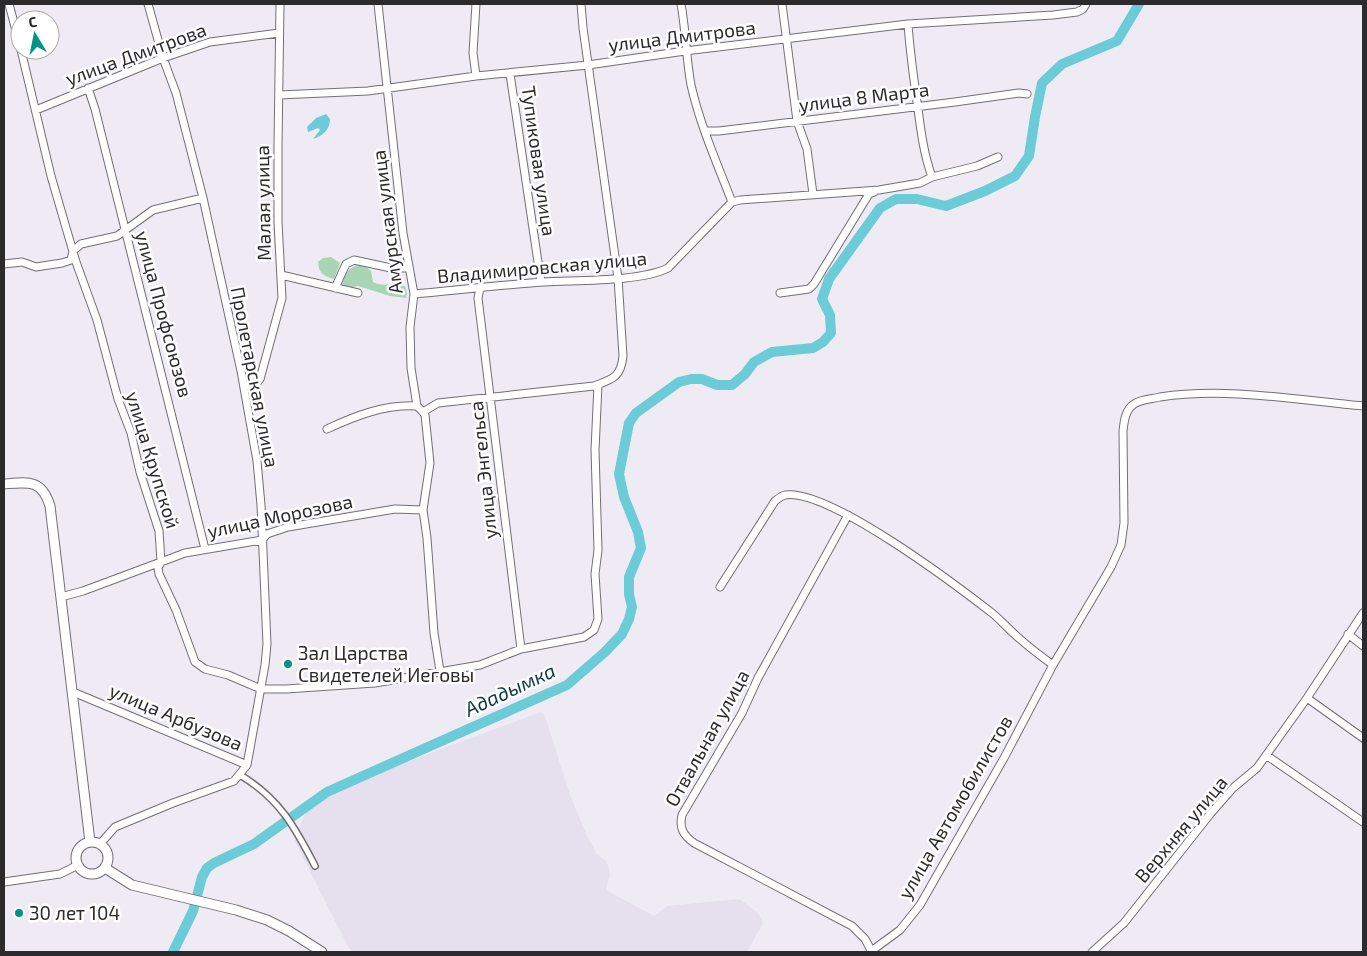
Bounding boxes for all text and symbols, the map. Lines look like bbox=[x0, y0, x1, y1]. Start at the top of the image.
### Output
north arrow bbox=[10, 10, 60, 60]
text: С bbox=[27, 13, 38, 31]
street label: улица Дмитрова bbox=[607, 15, 757, 57]
street label: улица Дмитрова bbox=[62, 17, 210, 91]
street label: улица 8 Марта bbox=[797, 77, 931, 117]
street label: Тупиковая улица bbox=[517, 84, 561, 238]
street label: Малая улица bbox=[250, 145, 276, 261]
street label: Амурская улица bbox=[366, 149, 408, 295]
street label: улица Профсоюзов bbox=[130, 228, 198, 400]
street label: Владимировская улица bbox=[436, 246, 648, 288]
street label: Пролетарская улица bbox=[226, 285, 284, 469]
street label: улица Крупской bbox=[121, 389, 185, 531]
street label: улица Энгельса bbox=[464, 400, 502, 540]
street label: улица Морозова bbox=[205, 489, 355, 543]
place label: Зал Царства Свидетелей Иеговы bbox=[298, 641, 474, 686]
marker: Зал Царства Свидетелей Иеговы bbox=[282, 658, 294, 670]
water label: Ададымка bbox=[459, 658, 559, 721]
street label: Отвальная улица bbox=[659, 665, 755, 811]
street label: улица Арбузова bbox=[106, 678, 246, 756]
street label: улица Автомобилистов bbox=[893, 711, 1017, 903]
street label: Верхняя улица bbox=[1129, 771, 1233, 887]
place label: 30 лет 104 bbox=[29, 901, 120, 924]
marker: 30 лет 104 bbox=[13, 907, 25, 919]

